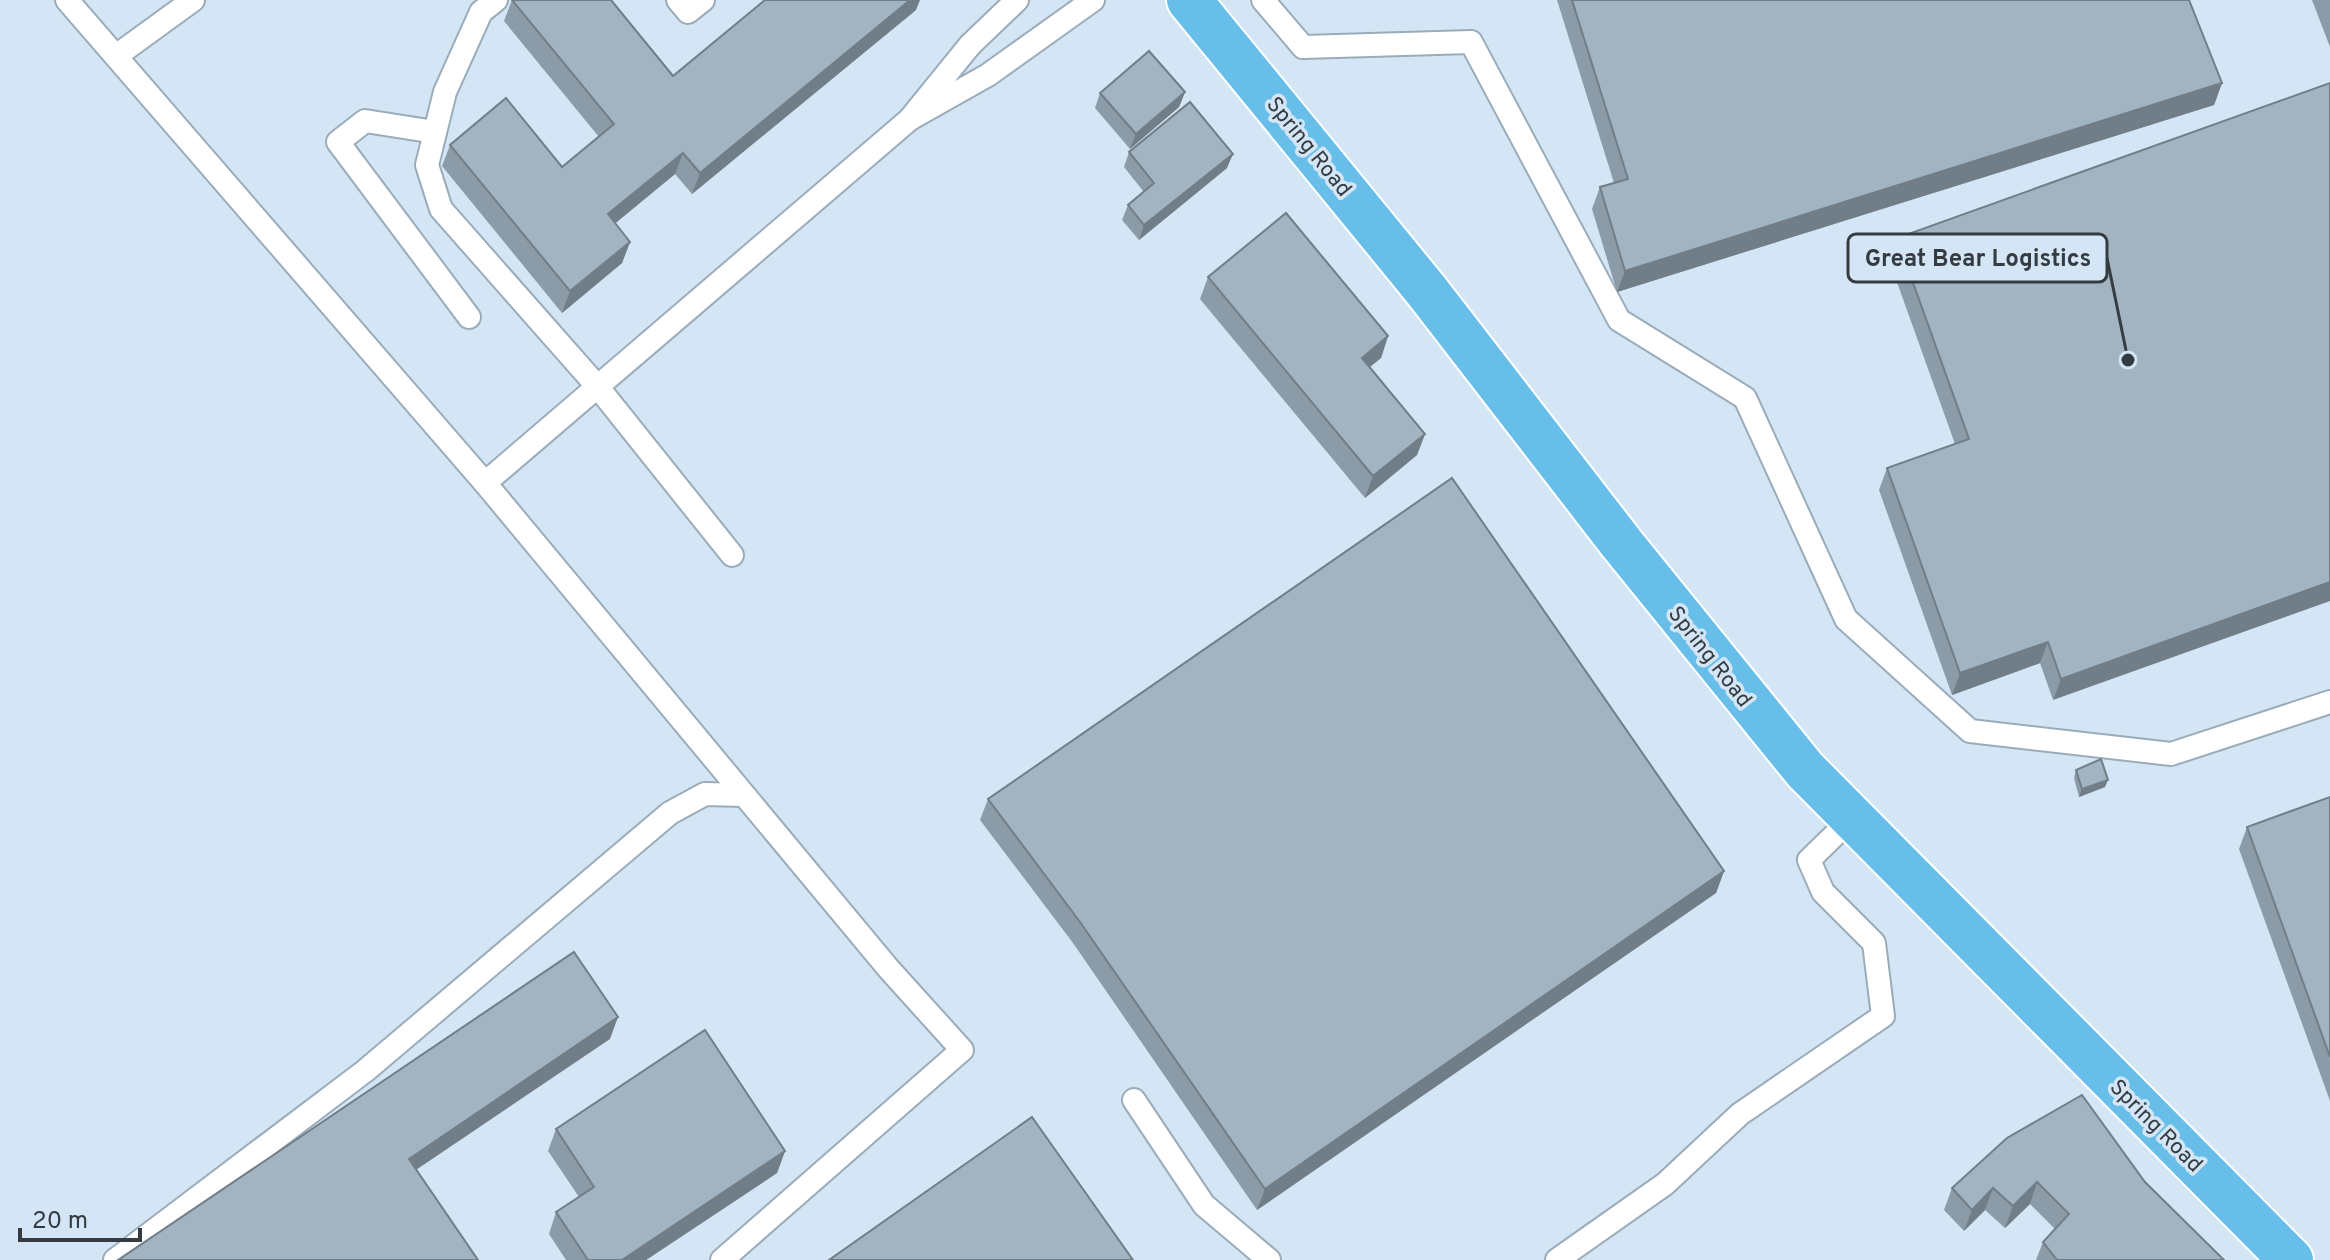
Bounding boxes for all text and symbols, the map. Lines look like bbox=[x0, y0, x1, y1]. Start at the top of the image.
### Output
street label: Spring Road bbox=[1260, 92, 1357, 203]
callout: Great Bear Logistics bbox=[1848, 234, 2107, 282]
text: Great Bear Logistics bbox=[1865, 245, 2091, 275]
street label: Spring Road bbox=[1661, 602, 1757, 713]
street label: Spring Road bbox=[2103, 1075, 2207, 1179]
scale bar bbox=[20, 1192, 140, 1242]
text: 20 m bbox=[32, 1207, 88, 1237]

